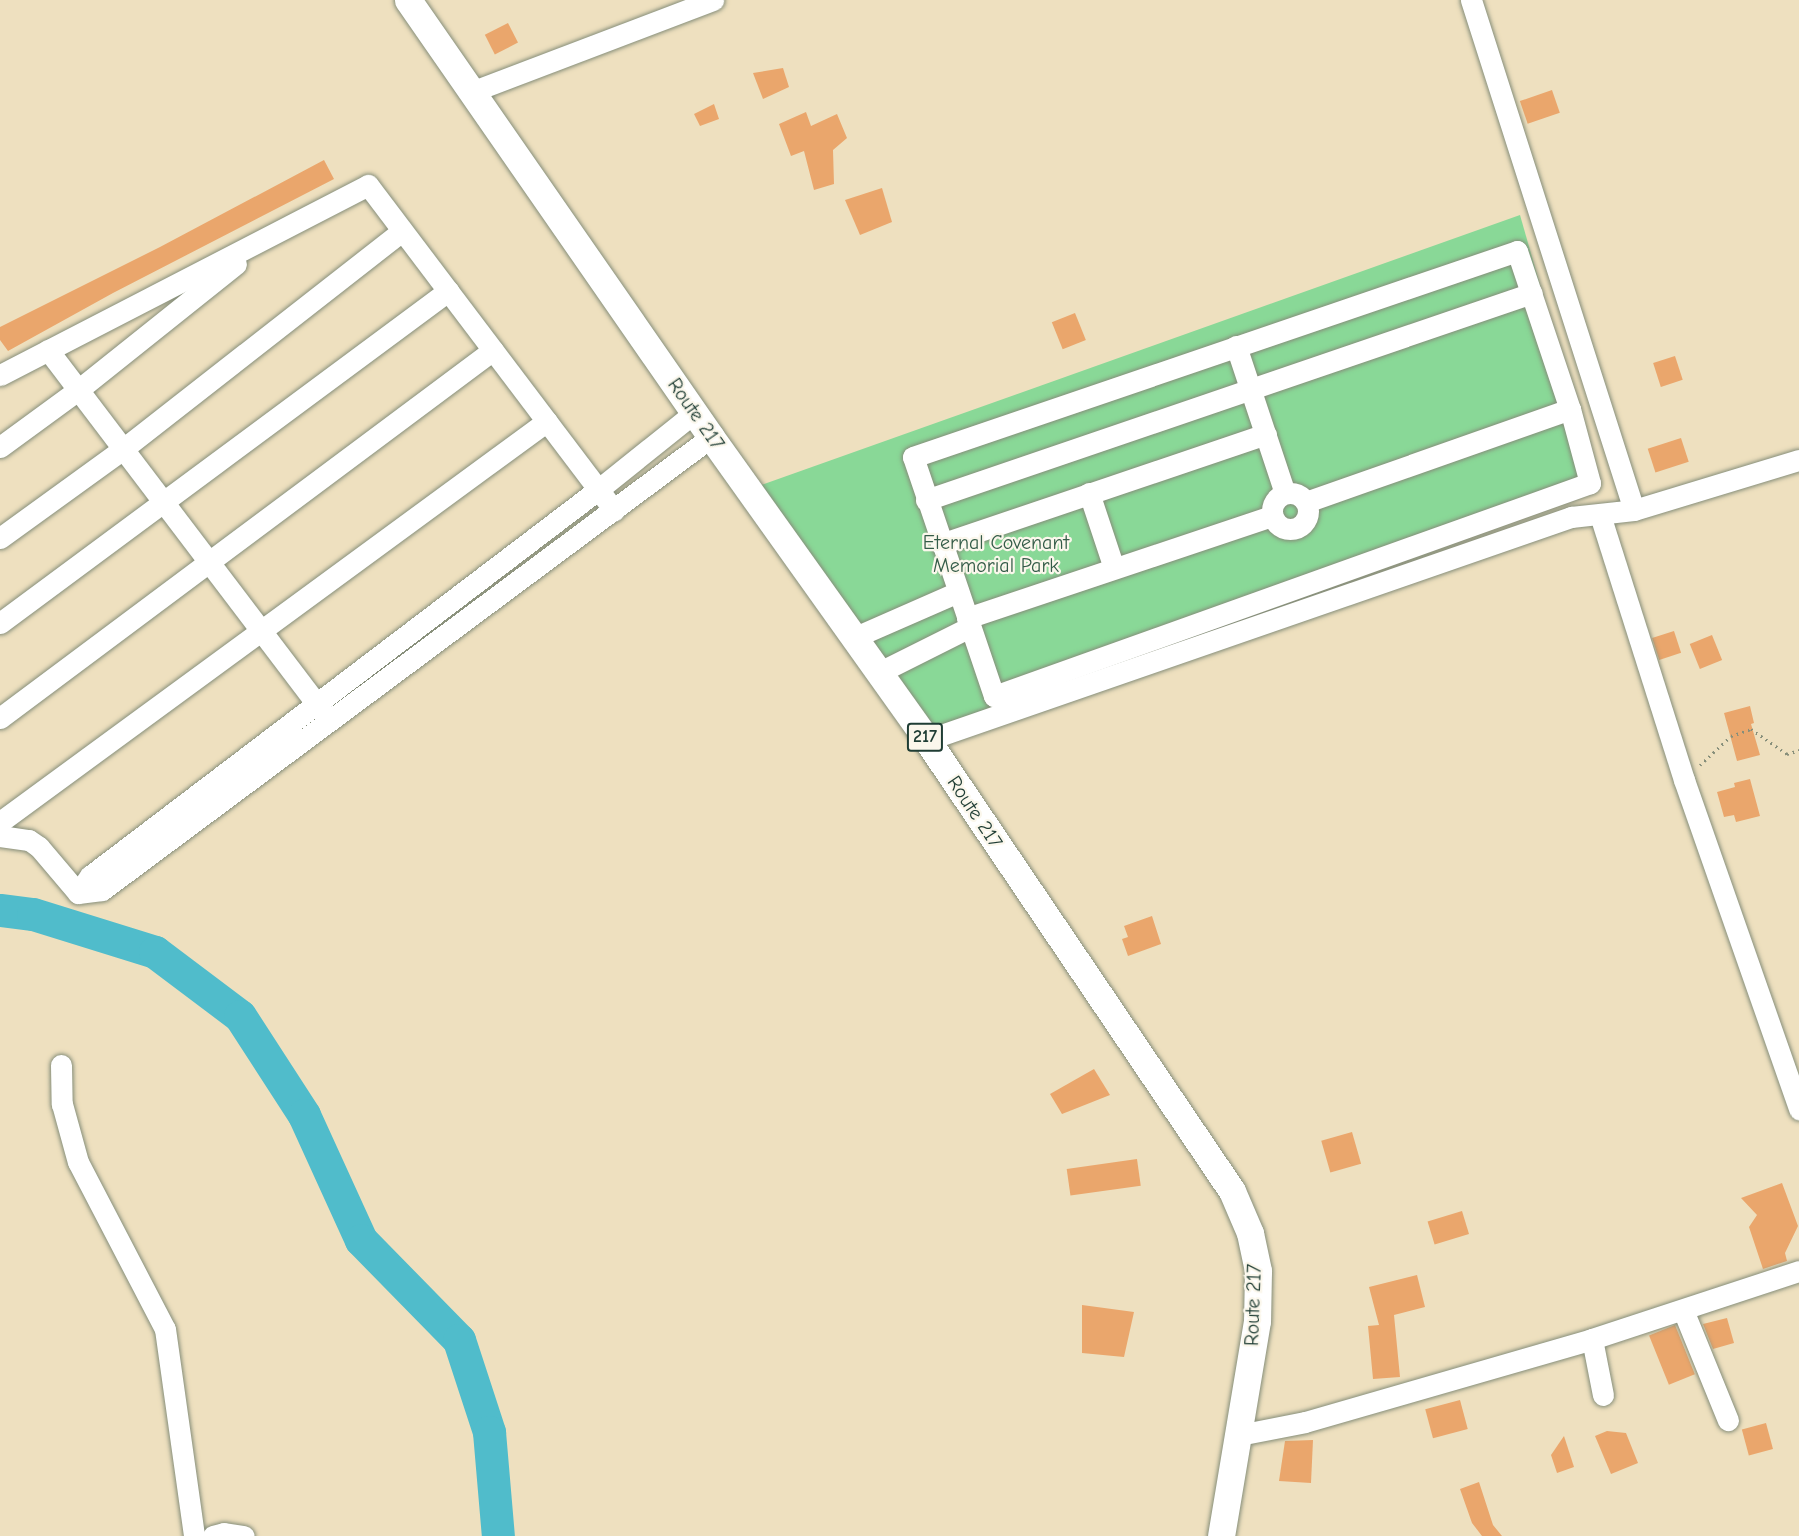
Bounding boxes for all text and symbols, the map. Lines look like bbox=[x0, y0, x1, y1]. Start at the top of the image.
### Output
street label: Route 217 bbox=[663, 373, 729, 455]
park label: Eternal Covenant Memorial Park bbox=[923, 531, 1069, 578]
road number: 217 bbox=[906, 722, 944, 752]
street label: Route 217 bbox=[942, 771, 1008, 853]
street label: Route 217 bbox=[1240, 1264, 1266, 1346]

